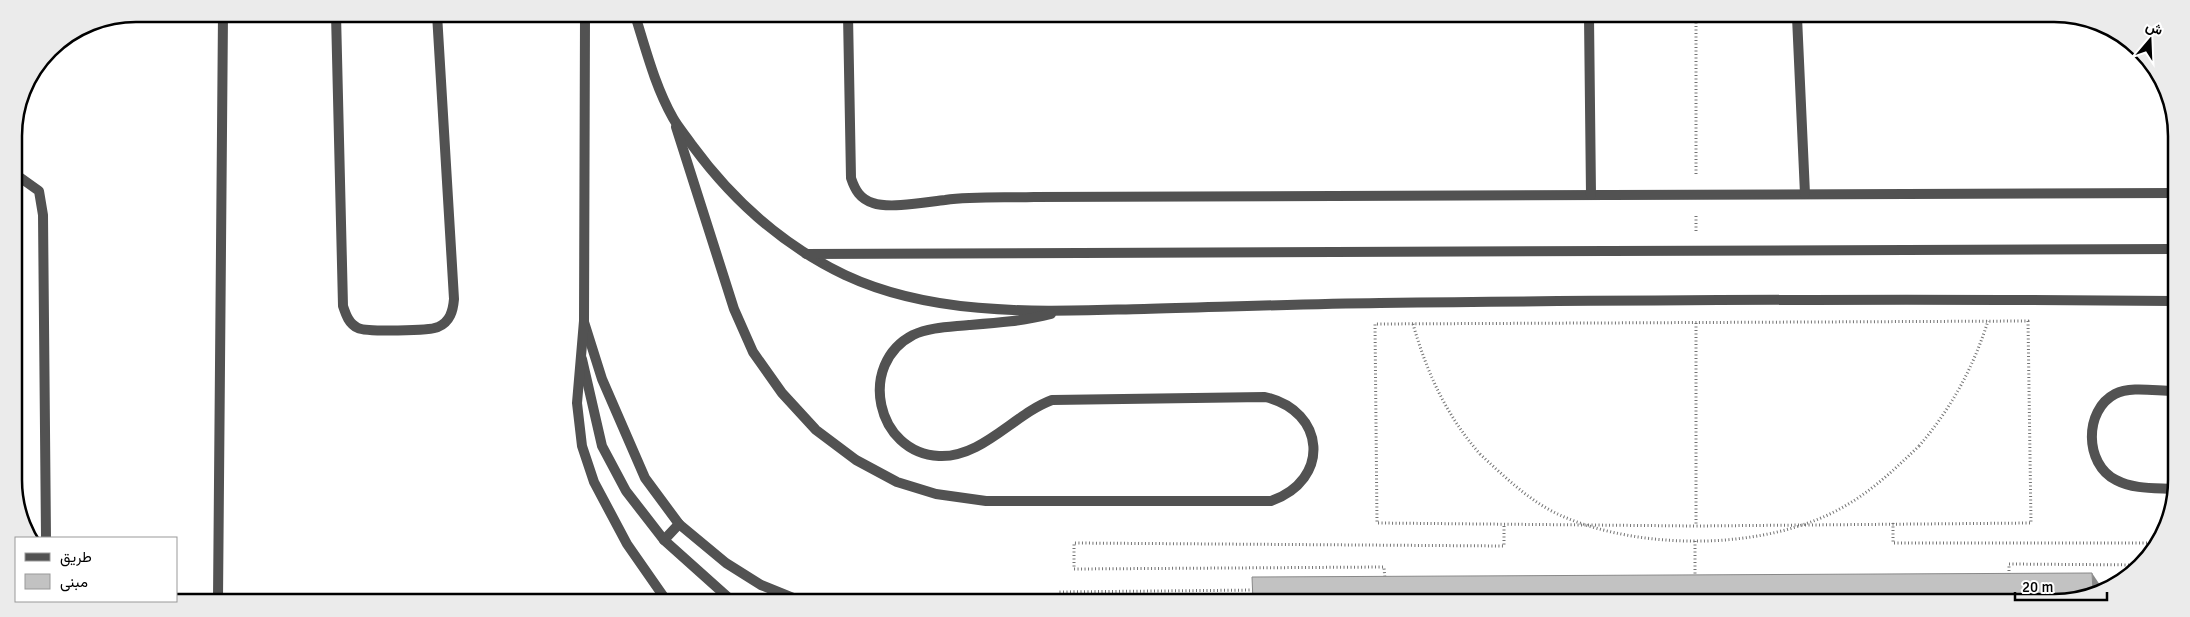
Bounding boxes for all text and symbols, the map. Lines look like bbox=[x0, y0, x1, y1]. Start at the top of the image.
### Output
north arrow bbox=[2125, 15, 2175, 65]
text: ش bbox=[2143, 17, 2165, 39]
legend bbox=[15, 537, 178, 602]
text: طريق bbox=[60, 548, 92, 567]
scale bar bbox=[2015, 570, 2108, 602]
text: مبنى bbox=[60, 573, 88, 592]
text: 20 m bbox=[2022, 578, 2053, 596]

